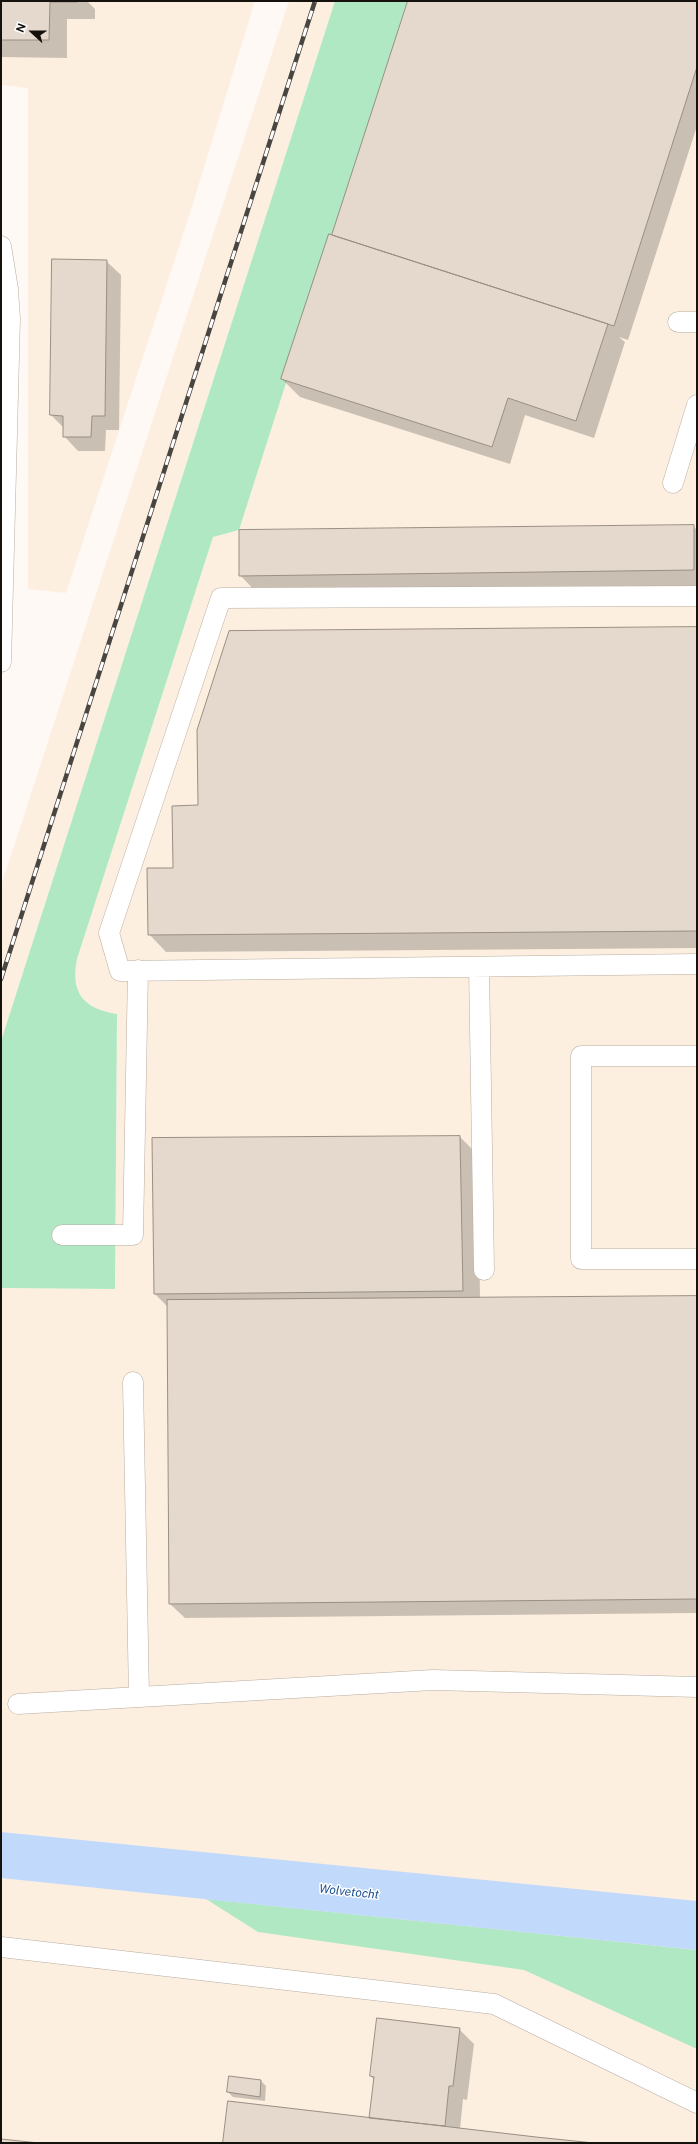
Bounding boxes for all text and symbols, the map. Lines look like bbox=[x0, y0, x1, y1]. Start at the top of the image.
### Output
north arrow bbox=[12, 12, 52, 52]
text: N bbox=[14, 22, 28, 34]
water label: Wolvetocht bbox=[318, 1882, 380, 1902]

